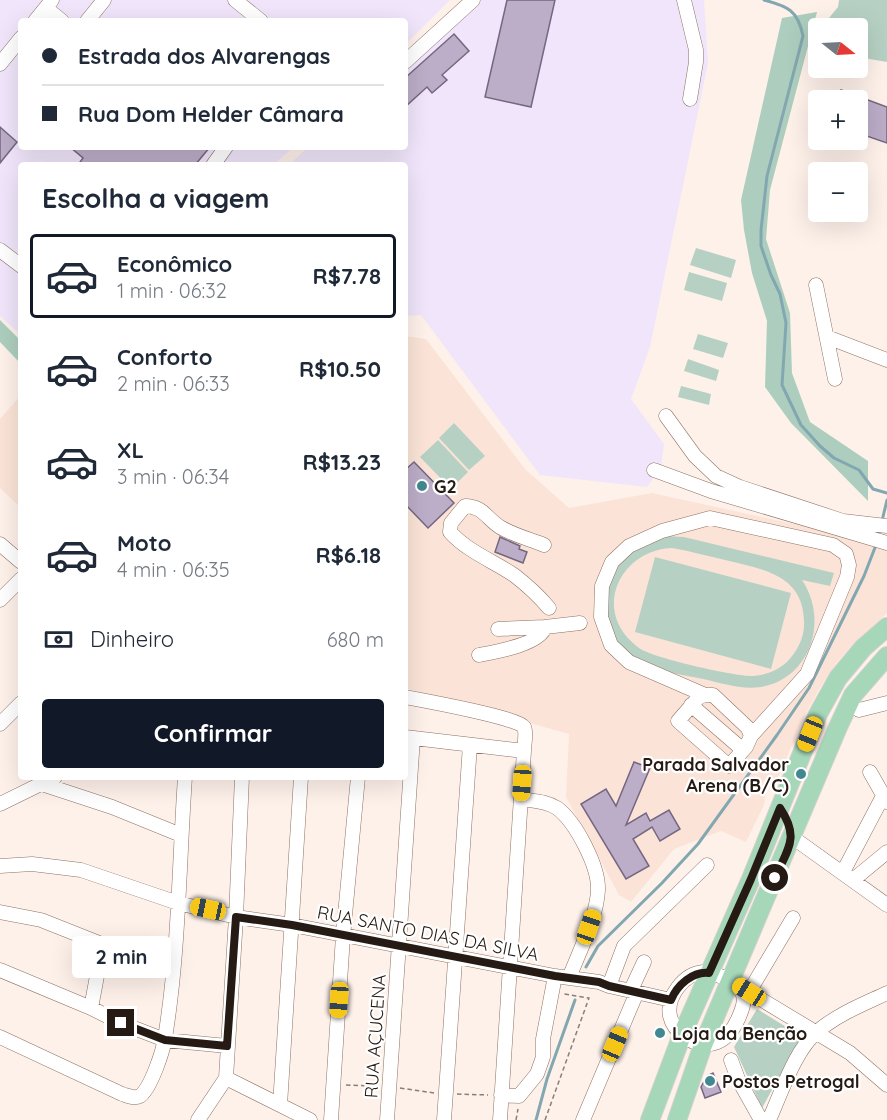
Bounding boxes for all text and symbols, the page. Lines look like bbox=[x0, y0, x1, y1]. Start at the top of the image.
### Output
north arrow bbox=[808, 18, 868, 78]
map controls bbox=[808, 18, 868, 222]
text: Estrada dos Alvarengas bbox=[78, 42, 330, 70]
button: + bbox=[808, 90, 868, 150]
text: Rua Dom Helder Câmara bbox=[78, 100, 344, 128]
button: − bbox=[808, 162, 868, 222]
text: Escolha a viagem bbox=[42, 181, 270, 215]
icon: car bbox=[45, 249, 99, 303]
text: Econômico bbox=[117, 250, 232, 278]
text: R$7.78 bbox=[313, 262, 381, 290]
text: 1 min · 06:32 bbox=[117, 278, 227, 303]
icon: car bbox=[45, 342, 99, 396]
text: Conforto bbox=[117, 343, 212, 371]
text: R$10.50 bbox=[299, 355, 381, 383]
text: 2 min · 06:33 bbox=[117, 371, 230, 396]
icon: car bbox=[45, 435, 99, 489]
text: XL bbox=[117, 436, 144, 464]
text: R$13.23 bbox=[303, 448, 381, 476]
text: 3 min · 06:34 bbox=[117, 464, 229, 489]
place label: G2 bbox=[434, 475, 457, 498]
marker: G2 bbox=[415, 479, 429, 493]
icon: car bbox=[45, 528, 99, 582]
text: Moto bbox=[117, 529, 171, 557]
text: R$6.18 bbox=[316, 541, 381, 569]
text: 4 min · 06:35 bbox=[117, 557, 230, 582]
icon: cash bbox=[42, 623, 75, 656]
text: Dinheiro bbox=[90, 625, 174, 653]
text: 680 m bbox=[327, 627, 384, 652]
button: Confirmar bbox=[42, 699, 384, 768]
car bbox=[795, 714, 825, 754]
place label: Parada Salvador Arena (B/C) bbox=[642, 753, 789, 797]
car bbox=[512, 764, 532, 802]
marker: Parada Salvador Arena (B/C) bbox=[794, 767, 808, 781]
route start bbox=[761, 864, 788, 891]
car bbox=[189, 896, 227, 922]
street label: RUA SANTO DIAS DA SILVA bbox=[315, 900, 541, 966]
car bbox=[575, 907, 603, 947]
callout: 2 min bbox=[72, 936, 170, 978]
text: 2 min bbox=[95, 944, 148, 969]
street label: RUA AÇUCENA bbox=[359, 973, 391, 1099]
car bbox=[729, 975, 769, 1009]
car bbox=[329, 981, 349, 1019]
route end bbox=[107, 1009, 134, 1036]
place label: Loja da Benção bbox=[672, 1022, 807, 1045]
car bbox=[600, 1024, 630, 1064]
marker: Loja da Benção bbox=[653, 1026, 667, 1040]
place label: Postos Petrogal bbox=[722, 1070, 860, 1093]
marker: Postos Petrogal bbox=[703, 1074, 717, 1088]

